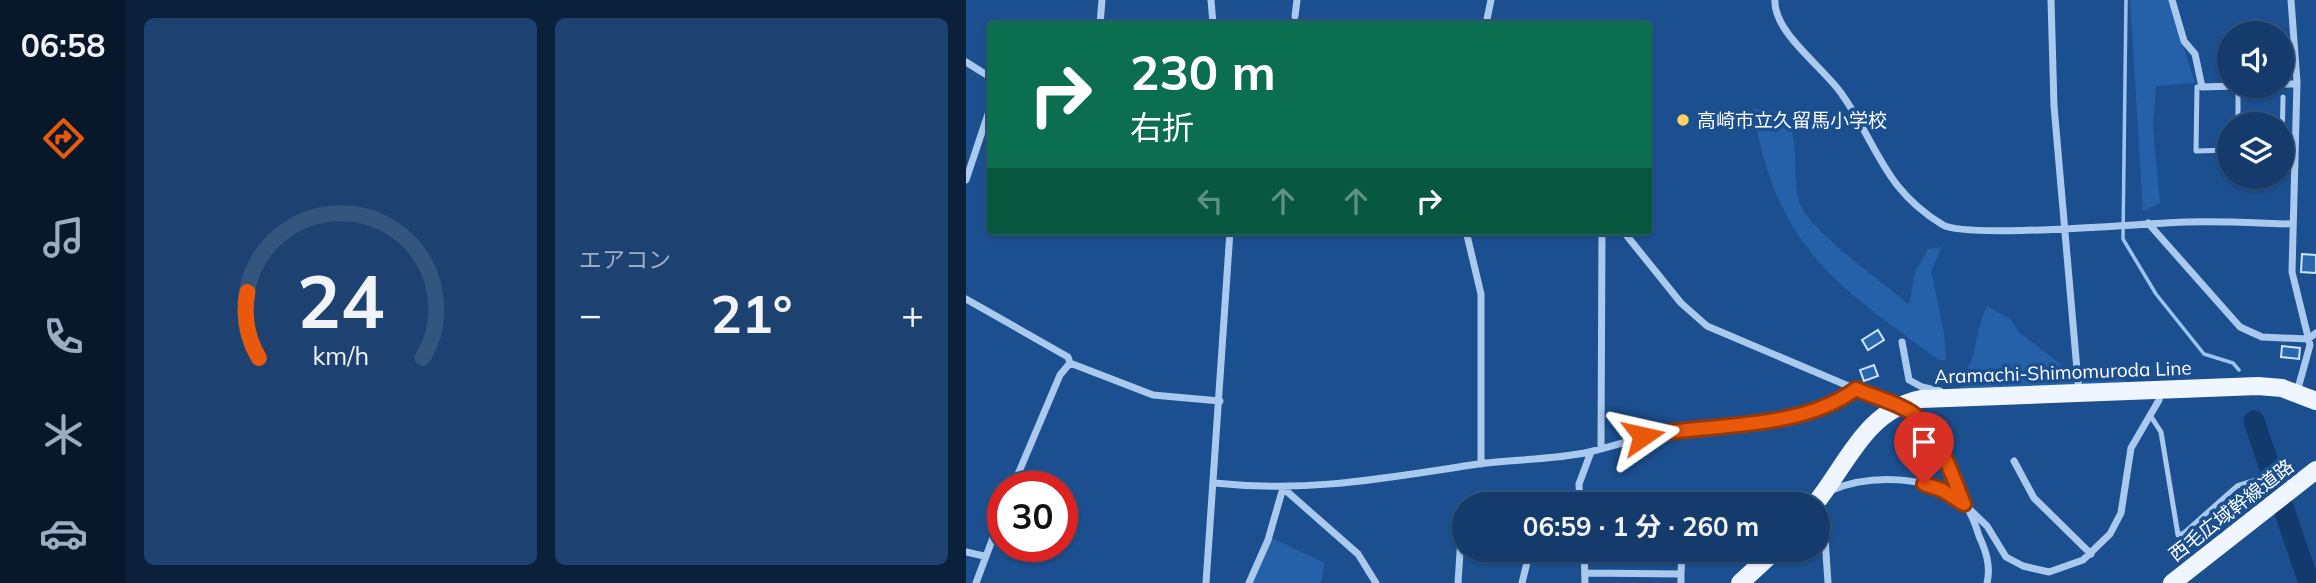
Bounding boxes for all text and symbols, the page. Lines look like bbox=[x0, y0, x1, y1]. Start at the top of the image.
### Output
map controls bbox=[2217, 21, 2294, 189]
button: sound bbox=[2217, 21, 2294, 98]
text: 06:58 bbox=[21, 25, 105, 65]
text: 230 m bbox=[1130, 41, 1276, 102]
icon: right bbox=[1015, 49, 1106, 140]
text: 右折 bbox=[1130, 107, 1194, 147]
place label: 高崎市立久留馬小学校 bbox=[1697, 108, 1887, 132]
marker: 高崎市立久留馬小学校 bbox=[1675, 112, 1691, 128]
button: layers bbox=[2217, 112, 2294, 189]
icon: directions bbox=[39, 114, 88, 163]
icon: left bbox=[1191, 182, 1229, 220]
icon: ahead bbox=[1264, 182, 1302, 220]
icon: ahead bbox=[1337, 182, 1375, 220]
icon: right bbox=[1410, 182, 1448, 220]
icon: music bbox=[39, 213, 88, 262]
text: エアコン bbox=[579, 245, 671, 274]
text: 24 bbox=[297, 255, 384, 346]
text: 21° bbox=[710, 281, 793, 346]
text: − bbox=[579, 290, 602, 338]
text: + bbox=[901, 290, 924, 338]
icon: phone bbox=[39, 312, 88, 361]
text: km/h bbox=[312, 339, 369, 370]
street label: Aramachi-Shimomuroda Line bbox=[1934, 356, 2192, 388]
position arrow bbox=[1606, 399, 1680, 473]
icon: climate bbox=[39, 410, 88, 459]
pin bbox=[1894, 412, 1954, 484]
icon: arrive bbox=[1905, 423, 1943, 461]
street label: 西毛広域幹線道路 bbox=[2164, 454, 2298, 566]
speed limit sign: 30 bbox=[987, 471, 1078, 562]
icon: car bbox=[39, 509, 88, 558]
text: 06:59 · 1 分 · 260 m bbox=[1523, 510, 1759, 543]

